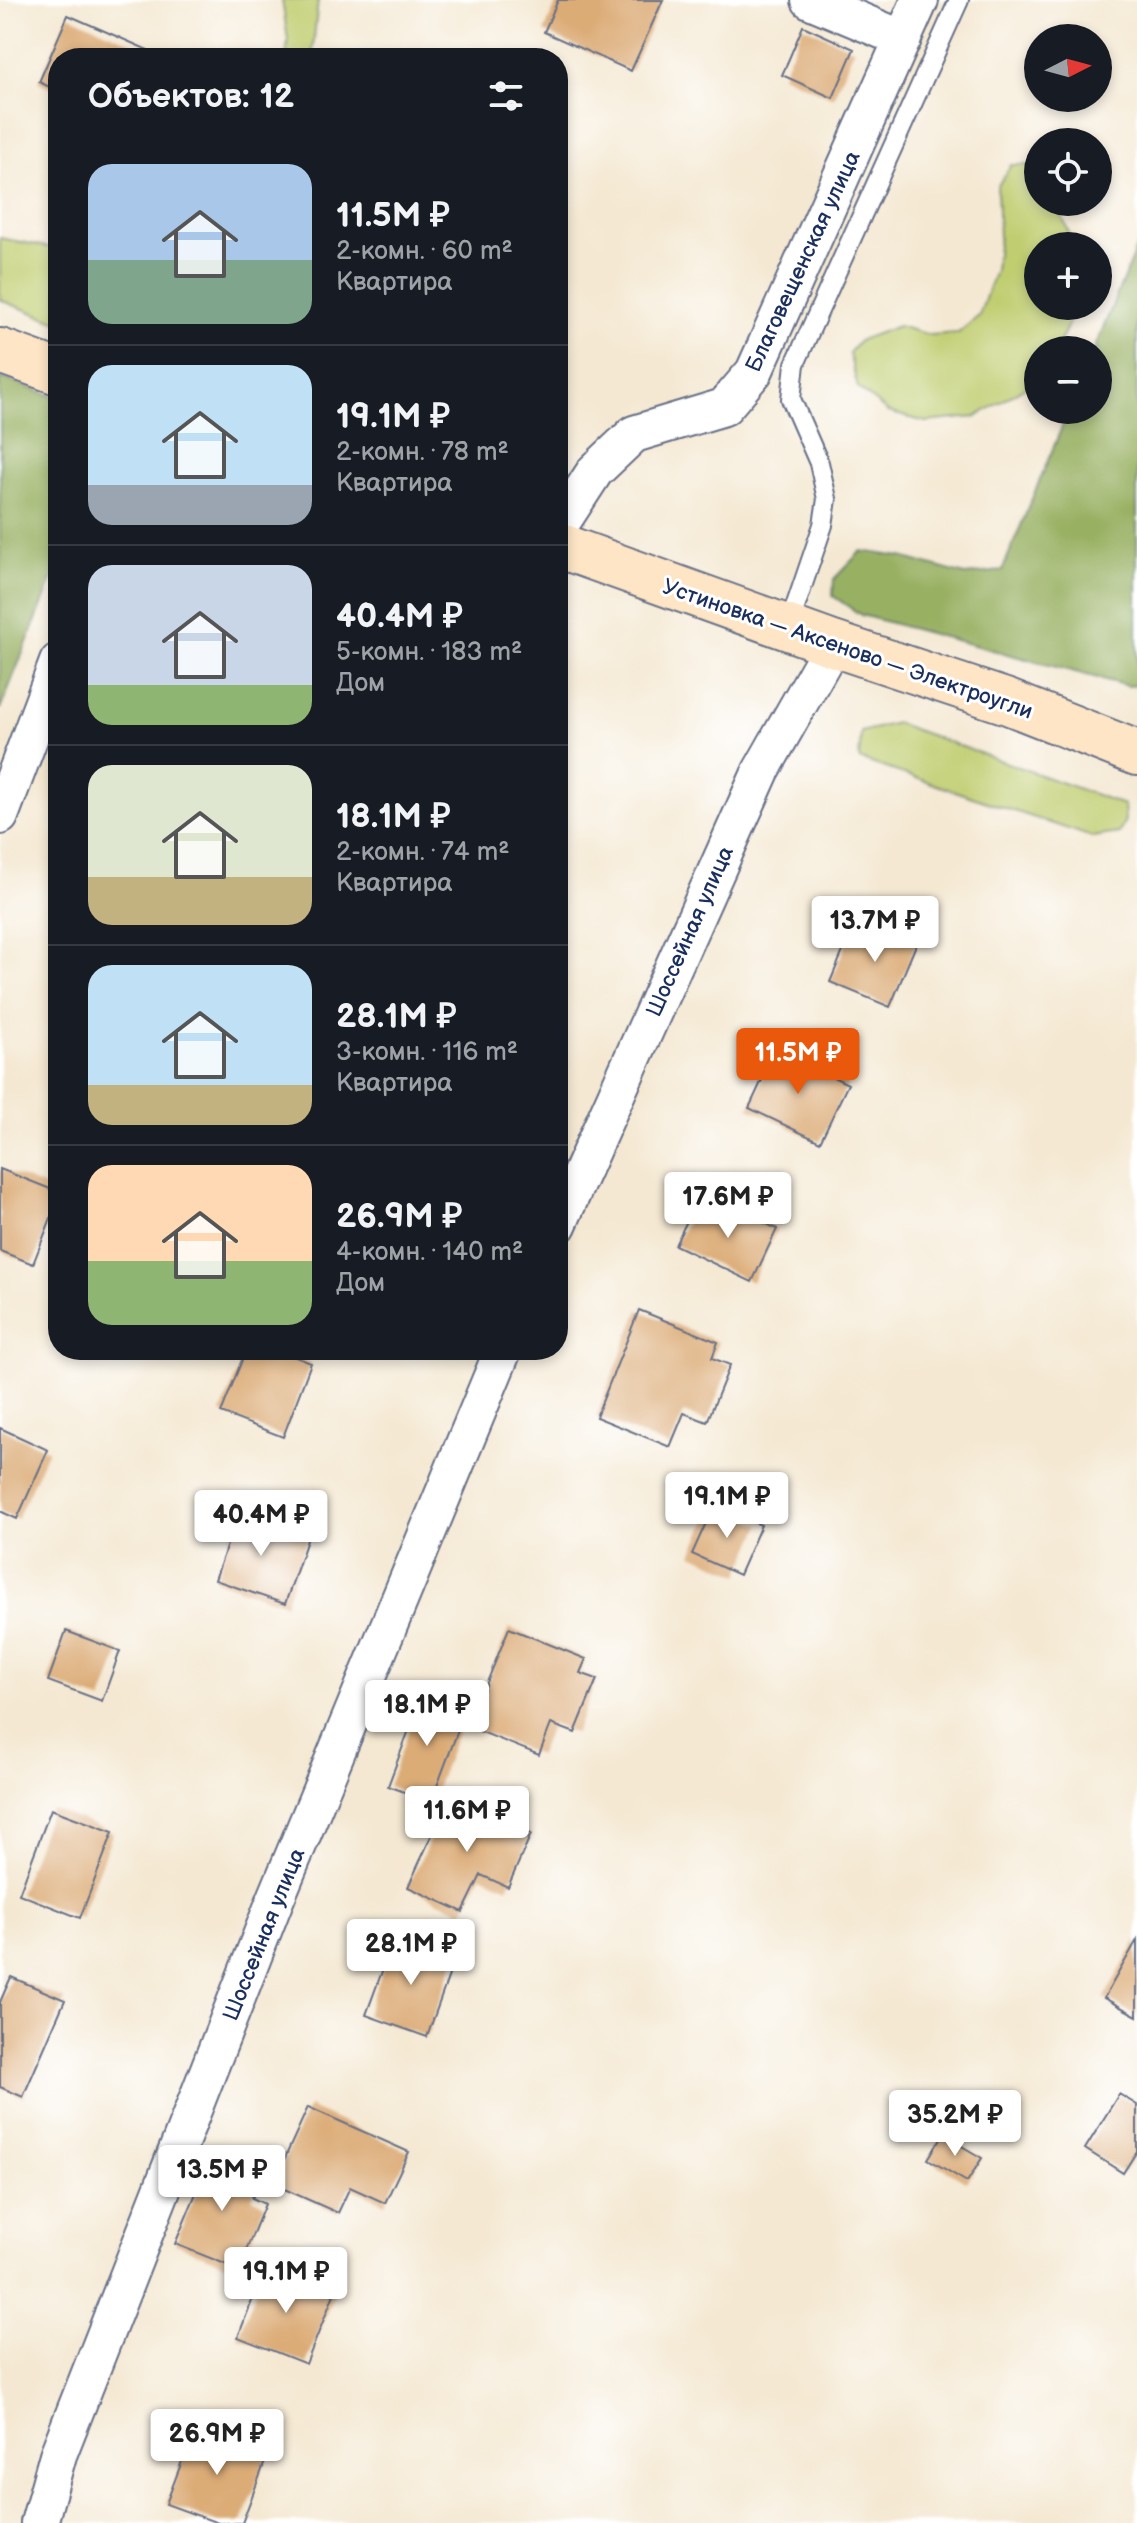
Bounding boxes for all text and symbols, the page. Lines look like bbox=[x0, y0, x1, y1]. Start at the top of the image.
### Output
north arrow bbox=[1024, 24, 1112, 112]
map controls bbox=[1024, 24, 1112, 424]
icon: filters bbox=[484, 74, 528, 118]
text: Объектов: 12 bbox=[88, 76, 294, 117]
button: locate bbox=[1024, 128, 1112, 216]
street label: Благовещенская улица bbox=[740, 147, 867, 377]
text: 11.5M ₽ bbox=[336, 195, 450, 236]
icon: home bbox=[152, 196, 248, 292]
button: + bbox=[1024, 232, 1112, 320]
text: 2-комн. · 60 m² bbox=[336, 236, 513, 267]
text: Квартира bbox=[336, 267, 453, 298]
button: − bbox=[1024, 336, 1112, 424]
text: 19.1M ₽ bbox=[336, 396, 450, 437]
icon: home bbox=[152, 397, 248, 493]
text: 2-комн. · 78 m² bbox=[336, 437, 509, 468]
text: Квартира bbox=[336, 468, 453, 499]
street label: Устиновка — Аксеново — Электроугли bbox=[659, 573, 1036, 726]
text: 40.4M ₽ bbox=[336, 596, 463, 637]
icon: home bbox=[152, 597, 248, 693]
text: 5-комн. · 183 m² bbox=[336, 637, 522, 668]
text: Дом bbox=[336, 668, 385, 699]
text: 18.1M ₽ bbox=[336, 796, 451, 837]
icon: home bbox=[152, 797, 248, 893]
text: 2-комн. · 74 m² bbox=[336, 837, 509, 868]
street label: Шоссейная улица bbox=[641, 842, 740, 1021]
text: Квартира bbox=[336, 868, 453, 899]
pin: 13.7M ₽ bbox=[801, 896, 949, 964]
text: 13.7M ₽ bbox=[830, 906, 920, 937]
text: 28.1M ₽ bbox=[336, 996, 457, 1037]
icon: home bbox=[152, 997, 248, 1093]
pin: 11.5M ₽ bbox=[724, 1028, 872, 1096]
text: 3-комн. · 116 m² bbox=[336, 1037, 518, 1068]
text: 11.5M ₽ bbox=[754, 1038, 842, 1069]
text: Квартира bbox=[336, 1068, 453, 1099]
pin: 17.6M ₽ bbox=[654, 1172, 802, 1240]
text: 17.6M ₽ bbox=[682, 1182, 774, 1213]
text: 26.9M ₽ bbox=[336, 1196, 463, 1237]
icon: home bbox=[152, 1197, 248, 1293]
text: 4-комн. · 140 m² bbox=[336, 1237, 523, 1268]
text: Дом bbox=[336, 1268, 385, 1299]
pin: 19.1M ₽ bbox=[653, 1472, 801, 1540]
text: 19.1M ₽ bbox=[683, 1482, 771, 1513]
pin: 40.4M ₽ bbox=[187, 1490, 335, 1558]
text: 40.4M ₽ bbox=[212, 1500, 310, 1531]
pin: 18.1M ₽ bbox=[353, 1680, 501, 1748]
text: 18.1M ₽ bbox=[383, 1690, 471, 1721]
pin: 11.6M ₽ bbox=[393, 1786, 541, 1854]
text: 11.6M ₽ bbox=[423, 1796, 511, 1827]
street label: Шоссейная улица bbox=[217, 1844, 311, 2025]
pin: 28.1M ₽ bbox=[337, 1919, 485, 1987]
text: 28.1M ₽ bbox=[365, 1929, 457, 1960]
pin: 35.2M ₽ bbox=[881, 2090, 1029, 2158]
text: 35.2M ₽ bbox=[907, 2100, 1003, 2131]
pin: 13.5M ₽ bbox=[148, 2145, 296, 2213]
text: 13.5M ₽ bbox=[176, 2155, 268, 2186]
pin: 19.1M ₽ bbox=[212, 2247, 360, 2315]
text: 19.1M ₽ bbox=[242, 2257, 330, 2288]
pin: 26.9M ₽ bbox=[143, 2409, 291, 2477]
text: 26.9M ₽ bbox=[169, 2419, 265, 2450]

